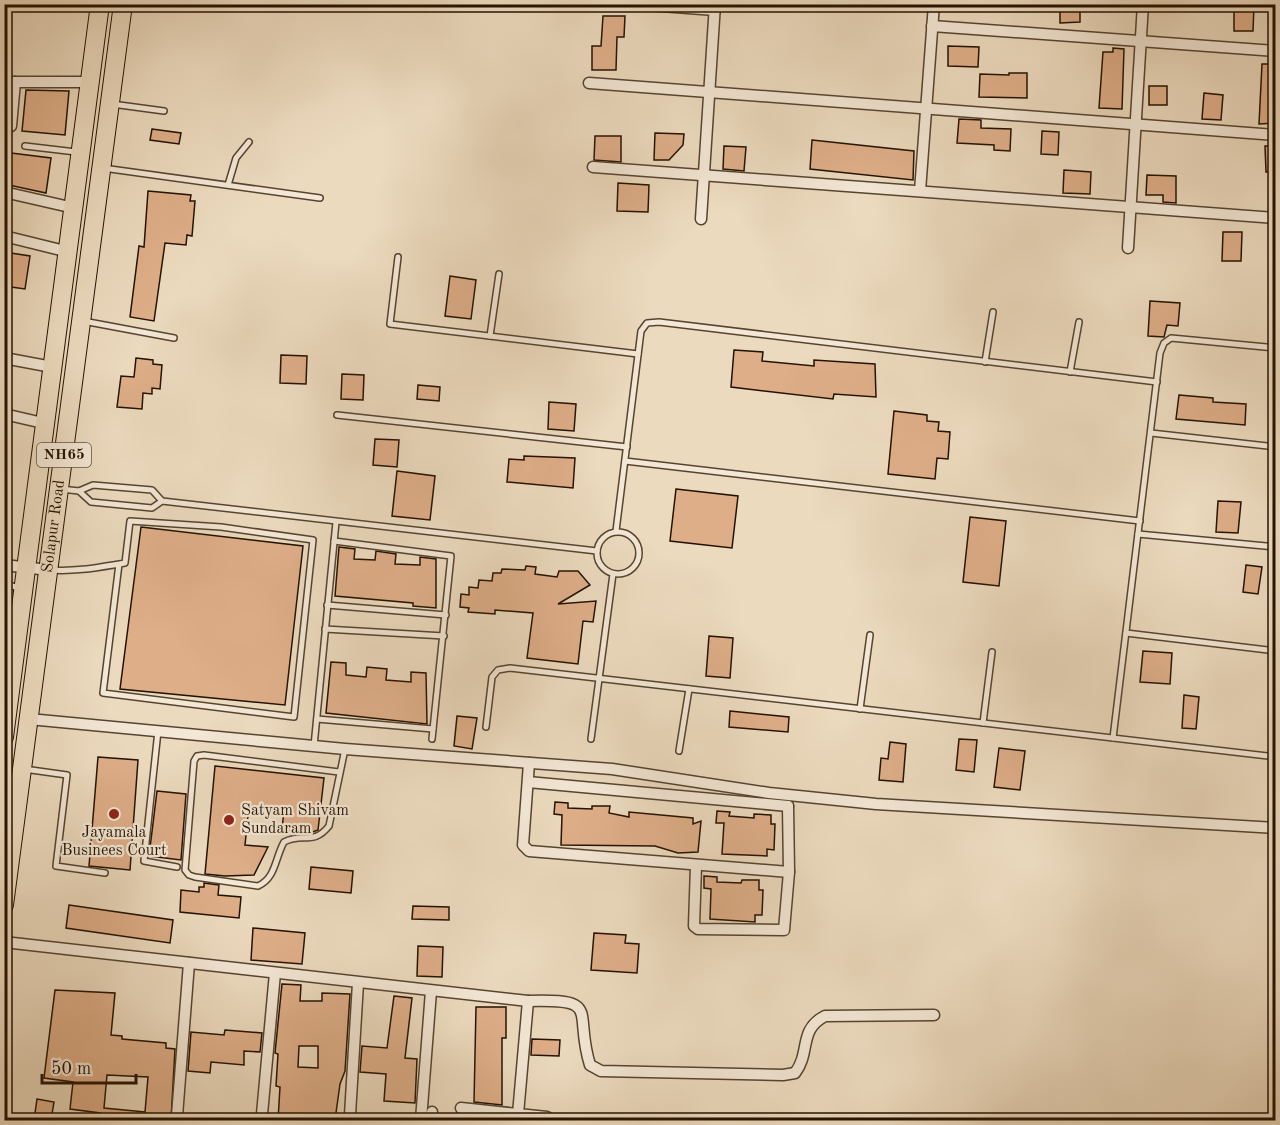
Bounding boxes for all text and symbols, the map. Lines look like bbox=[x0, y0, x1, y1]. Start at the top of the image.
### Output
road number: NH65 bbox=[37, 443, 91, 467]
street label: Solapur Road bbox=[40, 479, 68, 574]
place label: Satyam Shivam Sundaram bbox=[241, 803, 349, 837]
marker: Jayamala Businees Court bbox=[107, 807, 121, 821]
marker: Satyam Shivam Sundaram bbox=[222, 813, 236, 827]
place label: Jayamala Businees Court bbox=[62, 825, 167, 859]
scale bar bbox=[42, 1047, 136, 1085]
text: 50 m bbox=[51, 1060, 91, 1078]

